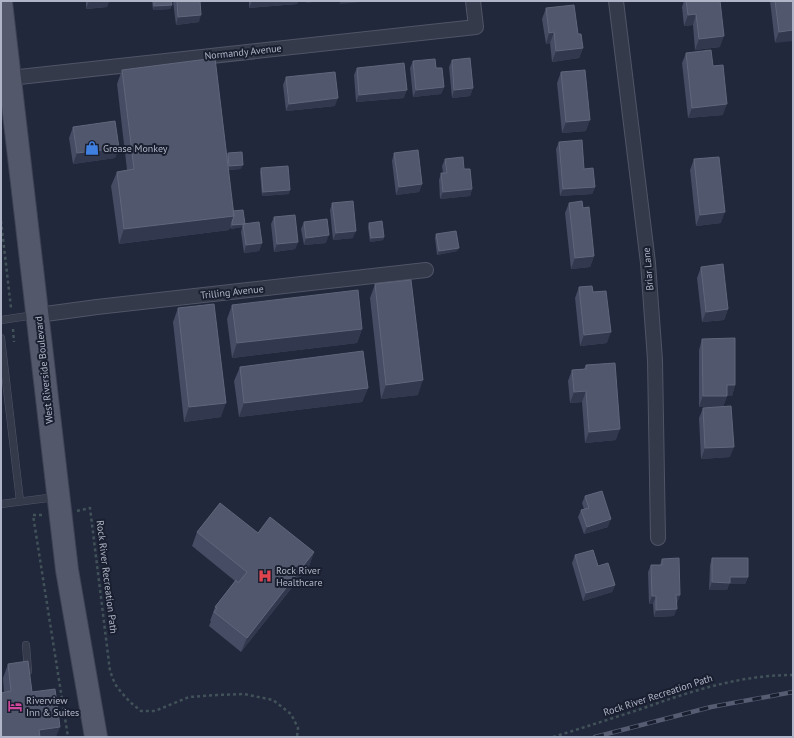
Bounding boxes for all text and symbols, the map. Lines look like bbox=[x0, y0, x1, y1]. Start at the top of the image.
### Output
street label: Normandy Avenue bbox=[204, 41, 282, 63]
shop icon: Grease Monkey bbox=[84, 140, 100, 156]
place label: Grease Monkey bbox=[103, 142, 168, 155]
street label: Briar Lane bbox=[640, 247, 656, 291]
street label: Trilling Avenue bbox=[200, 282, 264, 302]
street label: West Riverside Boulevard bbox=[32, 316, 56, 424]
street label: Rock River Recreation Path bbox=[94, 520, 120, 634]
place label: Rock River Healthcare bbox=[276, 564, 323, 589]
hospital icon: Rock River Healthcare bbox=[257, 568, 273, 584]
street label: Rock River Recreation Path bbox=[602, 671, 714, 719]
place label: Riverview Inn & Suites bbox=[26, 694, 79, 719]
hotel icon: Riverview Inn & Suites bbox=[7, 698, 23, 714]

